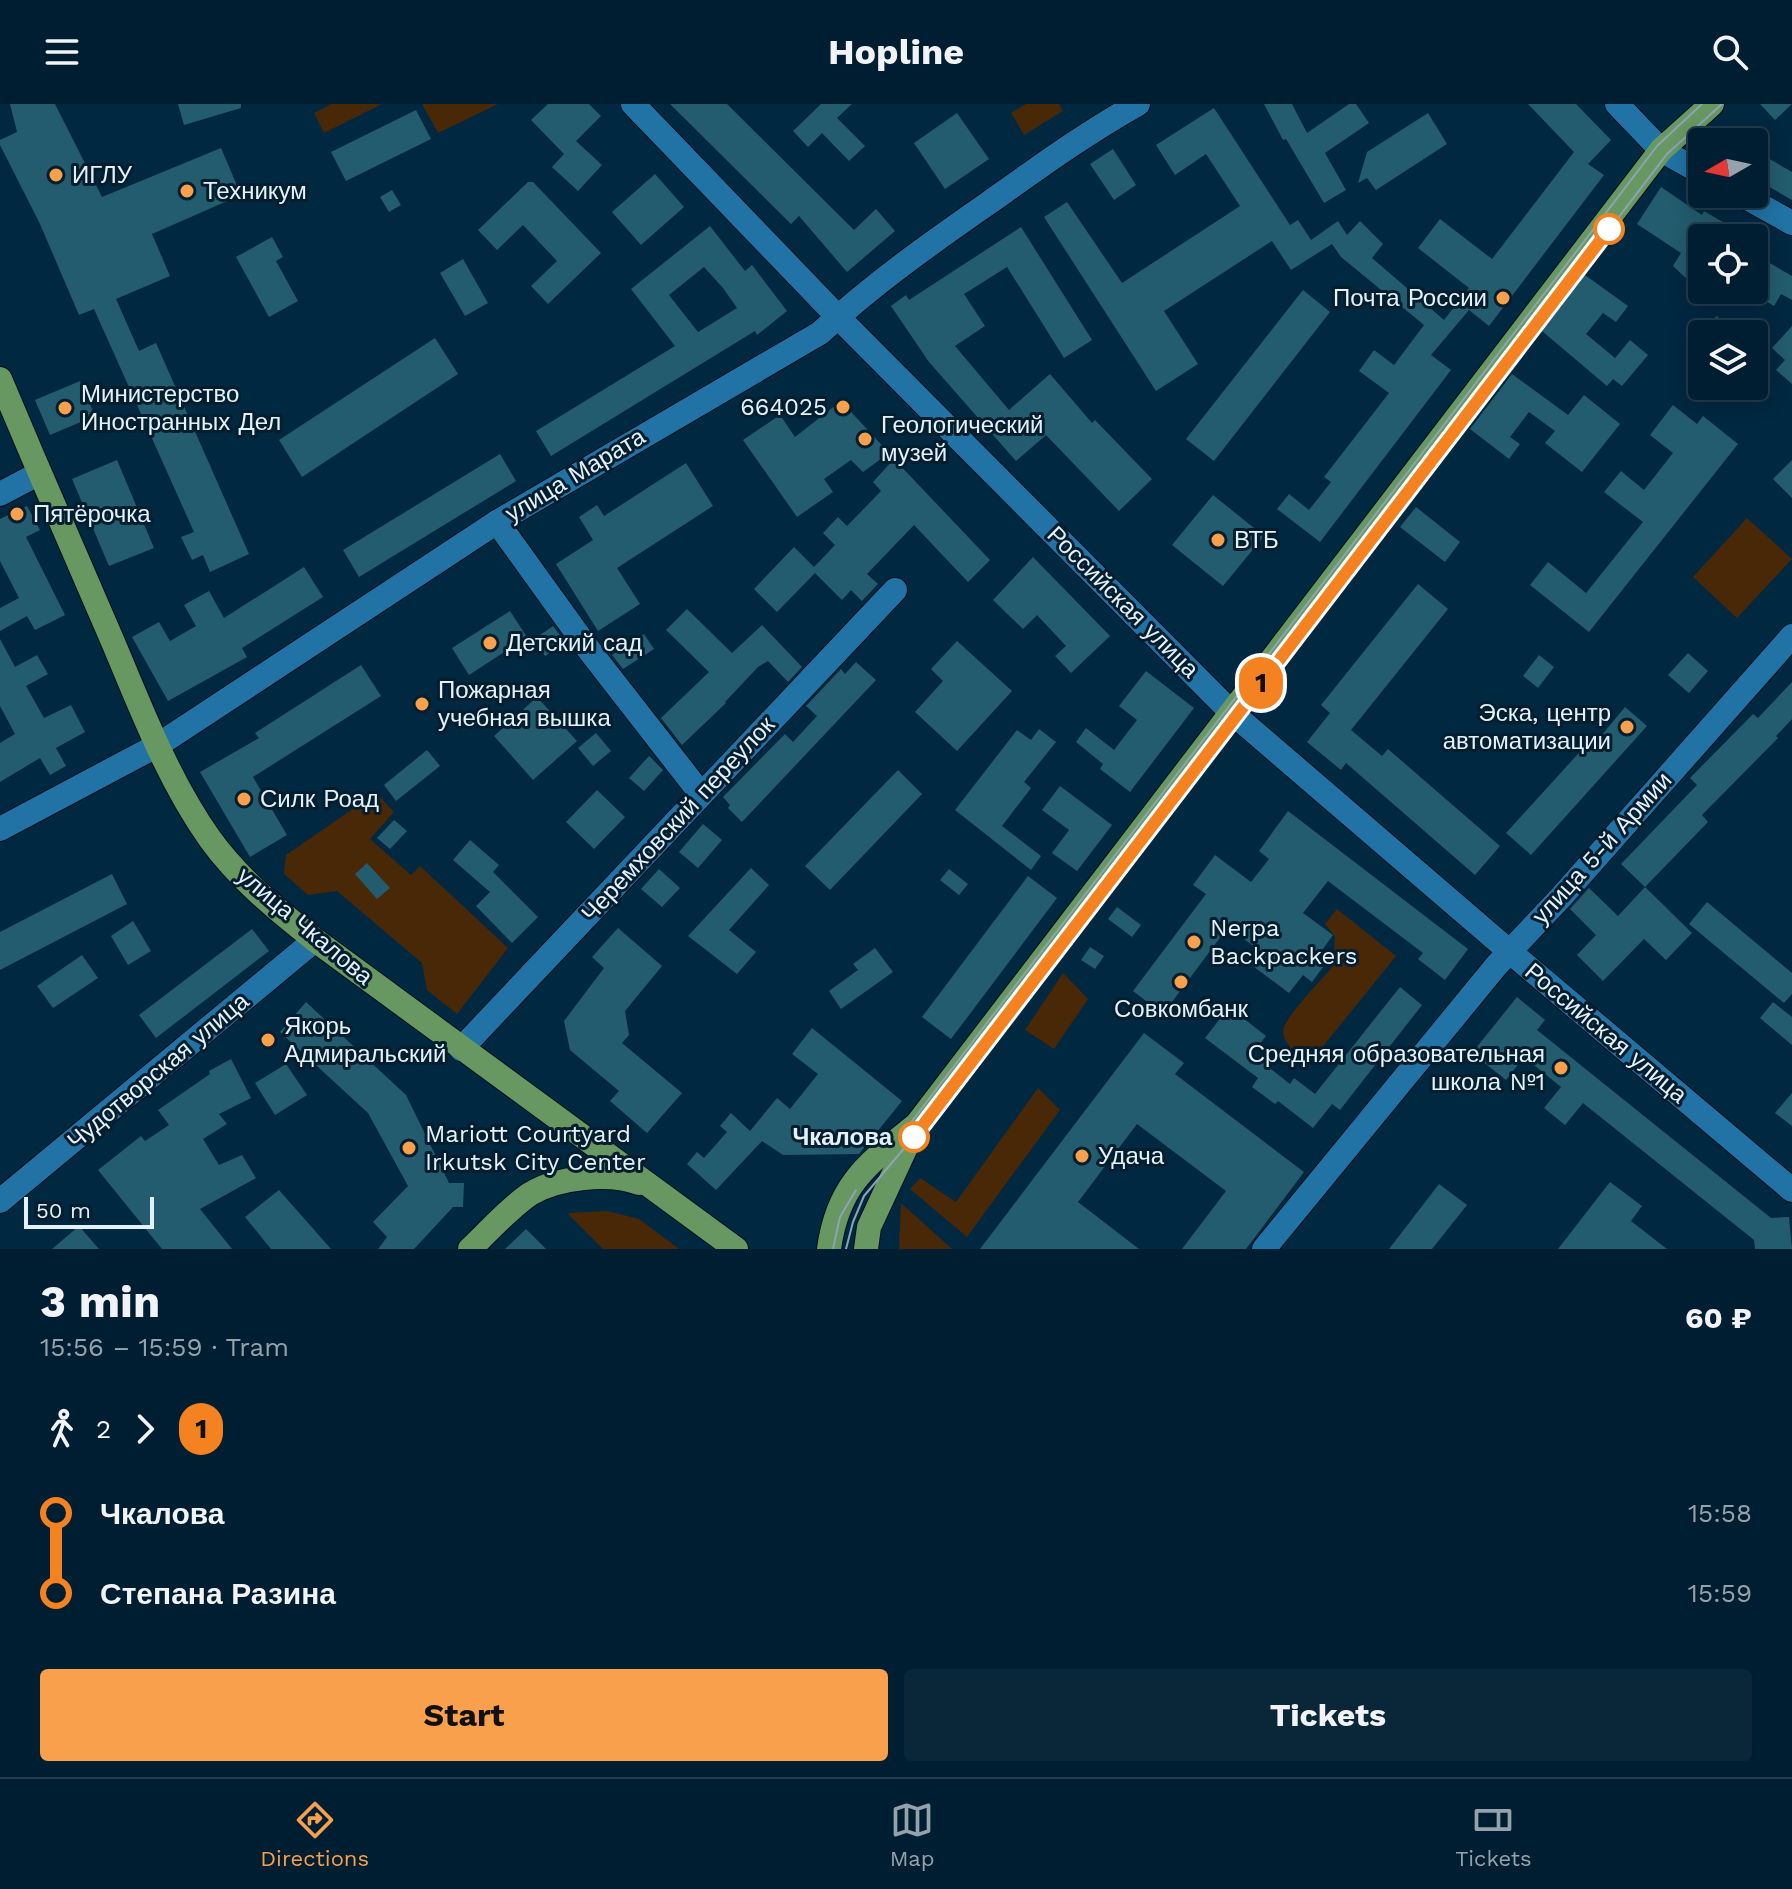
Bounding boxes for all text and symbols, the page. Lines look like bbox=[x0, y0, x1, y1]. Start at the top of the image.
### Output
icon: menu bbox=[40, 30, 84, 74]
icon: search bbox=[1708, 30, 1752, 74]
text: Hopline bbox=[828, 31, 964, 73]
north arrow bbox=[1688, 128, 1768, 208]
map controls bbox=[1688, 128, 1768, 400]
place label: ИГЛУ bbox=[72, 161, 133, 189]
marker: ИГЛУ bbox=[47, 166, 65, 184]
place label: Техникум bbox=[203, 177, 307, 205]
marker: Техникум bbox=[178, 182, 196, 200]
unlabelled marker bbox=[1594, 214, 1624, 244]
button: locate bbox=[1688, 224, 1768, 304]
place label: Почта России bbox=[1333, 284, 1487, 312]
marker: Почта России bbox=[1494, 289, 1512, 307]
button: layers bbox=[1688, 320, 1768, 400]
place label: Министерство Иностранных Дел bbox=[81, 380, 281, 436]
place label: 664025 bbox=[740, 393, 827, 421]
marker: 664025 bbox=[834, 398, 852, 416]
marker: Министерство Иностранных Дел bbox=[56, 399, 74, 417]
place label: Геологический музей bbox=[881, 411, 1044, 467]
street label: улица Марата bbox=[500, 422, 650, 528]
marker: Геологический музей bbox=[856, 430, 874, 448]
place label: Пятёрочка bbox=[33, 500, 151, 528]
marker: Пятёрочка bbox=[8, 505, 26, 523]
street label: Российская улица bbox=[1041, 520, 1205, 684]
place label: ВТБ bbox=[1234, 526, 1279, 554]
marker: ВТБ bbox=[1209, 531, 1227, 549]
place label: Детский сад bbox=[506, 629, 642, 657]
marker: Детский сад bbox=[481, 634, 499, 652]
line badge: 1 bbox=[1235, 657, 1287, 709]
text: 1 bbox=[1255, 666, 1267, 699]
place label: Пожарная учебная вышка bbox=[438, 676, 611, 732]
marker: Пожарная учебная вышка bbox=[413, 695, 431, 713]
place label: Эска, центр автоматизации bbox=[1443, 699, 1611, 755]
street label: Черемховский переулок bbox=[576, 710, 781, 927]
marker: Эска, центр автоматизации bbox=[1618, 718, 1636, 736]
street label: улица 5-й Армии bbox=[1526, 766, 1678, 930]
place label: Силк Роад bbox=[260, 785, 379, 813]
marker: Силк Роад bbox=[235, 790, 253, 808]
street label: улица Чкалова bbox=[232, 861, 379, 991]
place label: Nerpa Backpackers bbox=[1210, 914, 1357, 970]
marker: Nerpa Backpackers bbox=[1185, 933, 1203, 951]
street label: Российская улица bbox=[1519, 957, 1693, 1109]
marker: Совкомбанк bbox=[1172, 973, 1190, 991]
street label: Чудотворская улица bbox=[62, 987, 255, 1155]
place label: Совкомбанк bbox=[1114, 995, 1249, 1023]
place label: Якорь Адмиральский bbox=[284, 1012, 446, 1068]
marker: Якорь Адмиральский bbox=[259, 1031, 277, 1049]
place label: Средняя образовательная школа №1 bbox=[1248, 1040, 1545, 1096]
marker: Средняя образовательная школа №1 bbox=[1552, 1059, 1570, 1077]
place label: Mariott Courtyard Irkutsk City Center bbox=[425, 1120, 646, 1176]
marker: Чкалова bbox=[899, 1122, 929, 1152]
place label: Чкалова bbox=[792, 1123, 893, 1151]
marker: Mariott Courtyard Irkutsk City Center bbox=[400, 1139, 418, 1157]
place label: Удача bbox=[1098, 1142, 1165, 1170]
marker: Удача bbox=[1073, 1147, 1091, 1165]
scale bar bbox=[24, 1193, 154, 1229]
text: 50 m bbox=[36, 1198, 91, 1223]
text: 3 min bbox=[40, 1276, 160, 1328]
text: 60 ₽ bbox=[1685, 1300, 1752, 1335]
text: 15:56 – 15:59 · Tram bbox=[40, 1332, 289, 1362]
icon: walk bbox=[40, 1407, 84, 1451]
icon: forward bbox=[123, 1407, 167, 1451]
text: 1 bbox=[195, 1412, 207, 1445]
text: 2 bbox=[96, 1414, 111, 1444]
text: Чкалова bbox=[100, 1496, 225, 1531]
text: 15:58 bbox=[1688, 1498, 1752, 1528]
text: Степана Разина bbox=[100, 1576, 336, 1611]
text: 15:59 bbox=[1688, 1578, 1752, 1608]
button: Start bbox=[40, 1669, 888, 1761]
button: Tickets bbox=[904, 1669, 1752, 1761]
tab: Directions bbox=[260, 1798, 369, 1871]
tab: Map bbox=[890, 1798, 935, 1871]
tab: Tickets bbox=[1455, 1798, 1532, 1871]

